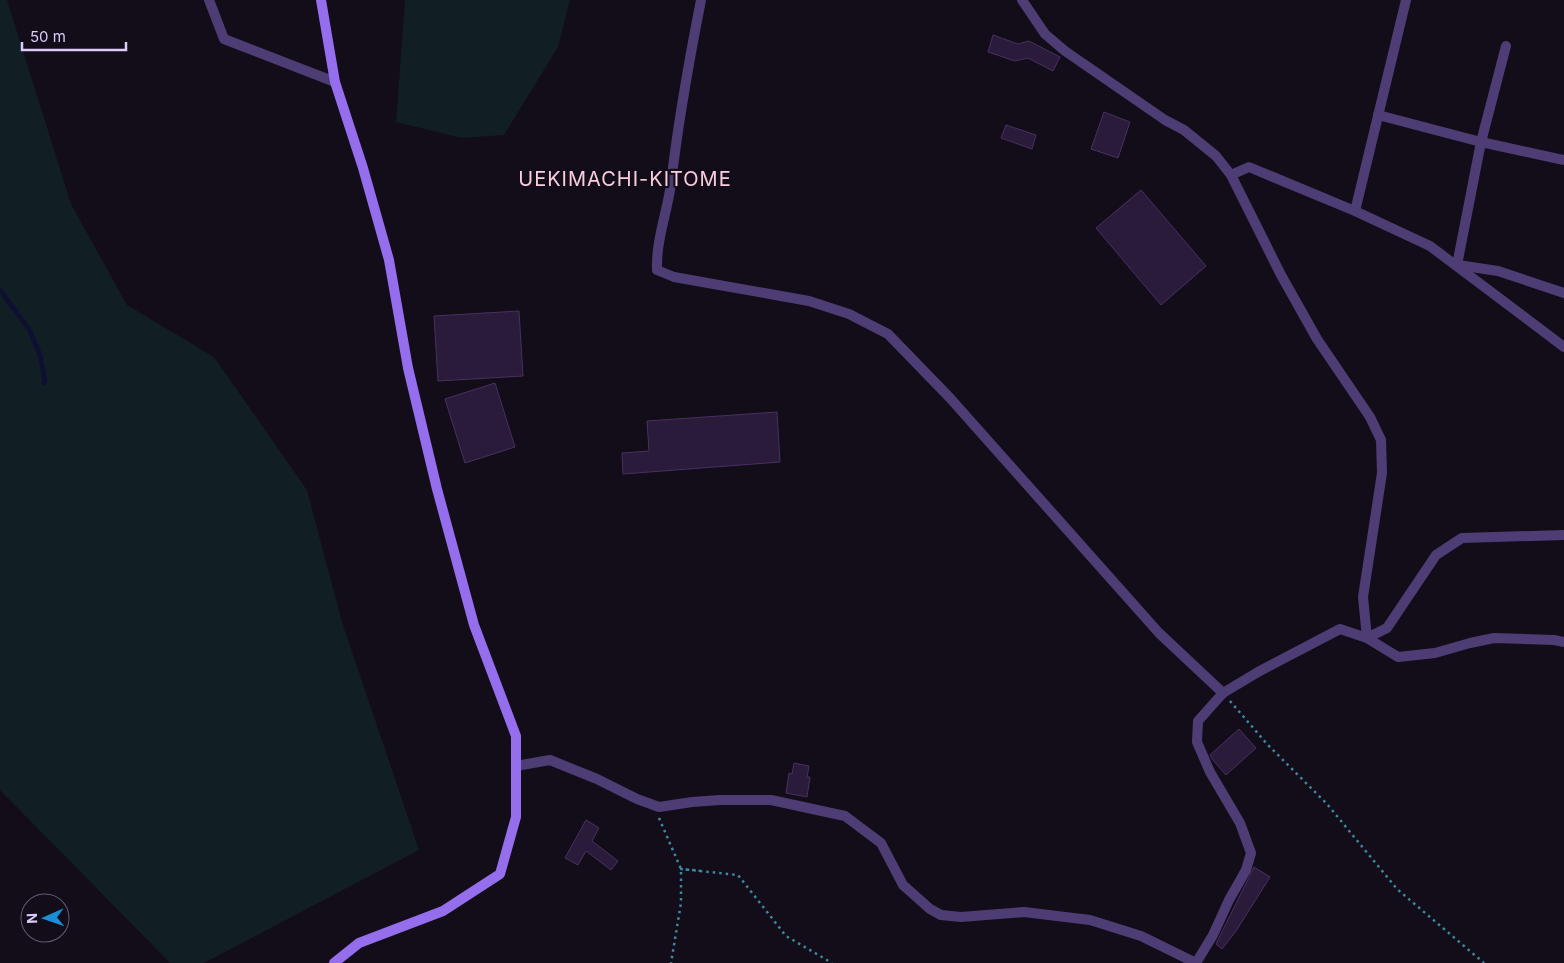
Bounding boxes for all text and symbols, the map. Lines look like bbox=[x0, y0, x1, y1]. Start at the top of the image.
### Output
scale bar bbox=[22, 20, 126, 52]
text: 50 m bbox=[30, 27, 66, 46]
district label: UEKIMACHI-KITOME bbox=[518, 167, 732, 191]
north arrow bbox=[20, 893, 70, 943]
text: N bbox=[23, 913, 40, 924]

